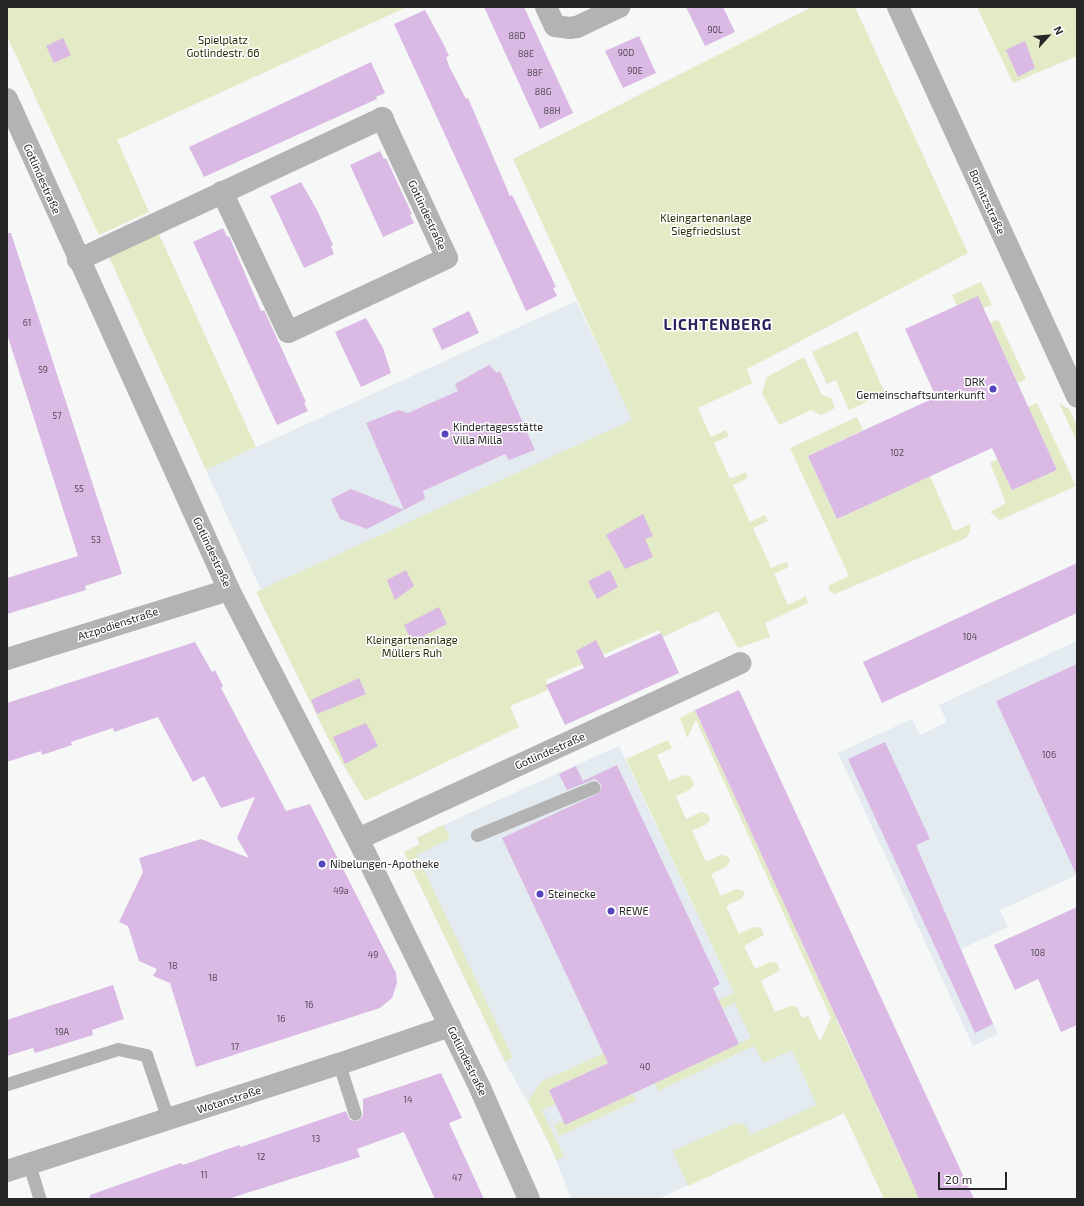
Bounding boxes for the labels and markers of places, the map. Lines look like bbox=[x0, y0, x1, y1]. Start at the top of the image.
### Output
place label: DRK Gemeinschaftsunterkunft bbox=[856, 376, 985, 402]
marker: DRK Gemeinschaftsunterkunft bbox=[988, 384, 998, 394]
place label: Kindertagesstätte Villa Milla bbox=[453, 421, 543, 447]
marker: Kindertagesstätte Villa Milla bbox=[440, 429, 450, 439]
place label: Nibelungen-Apotheke bbox=[330, 857, 439, 871]
marker: Nibelungen-Apotheke bbox=[317, 859, 327, 869]
place label: Steinecke bbox=[548, 887, 596, 901]
marker: Steinecke bbox=[535, 889, 545, 899]
place label: REWE bbox=[619, 904, 649, 918]
marker: REWE bbox=[606, 906, 616, 916]

